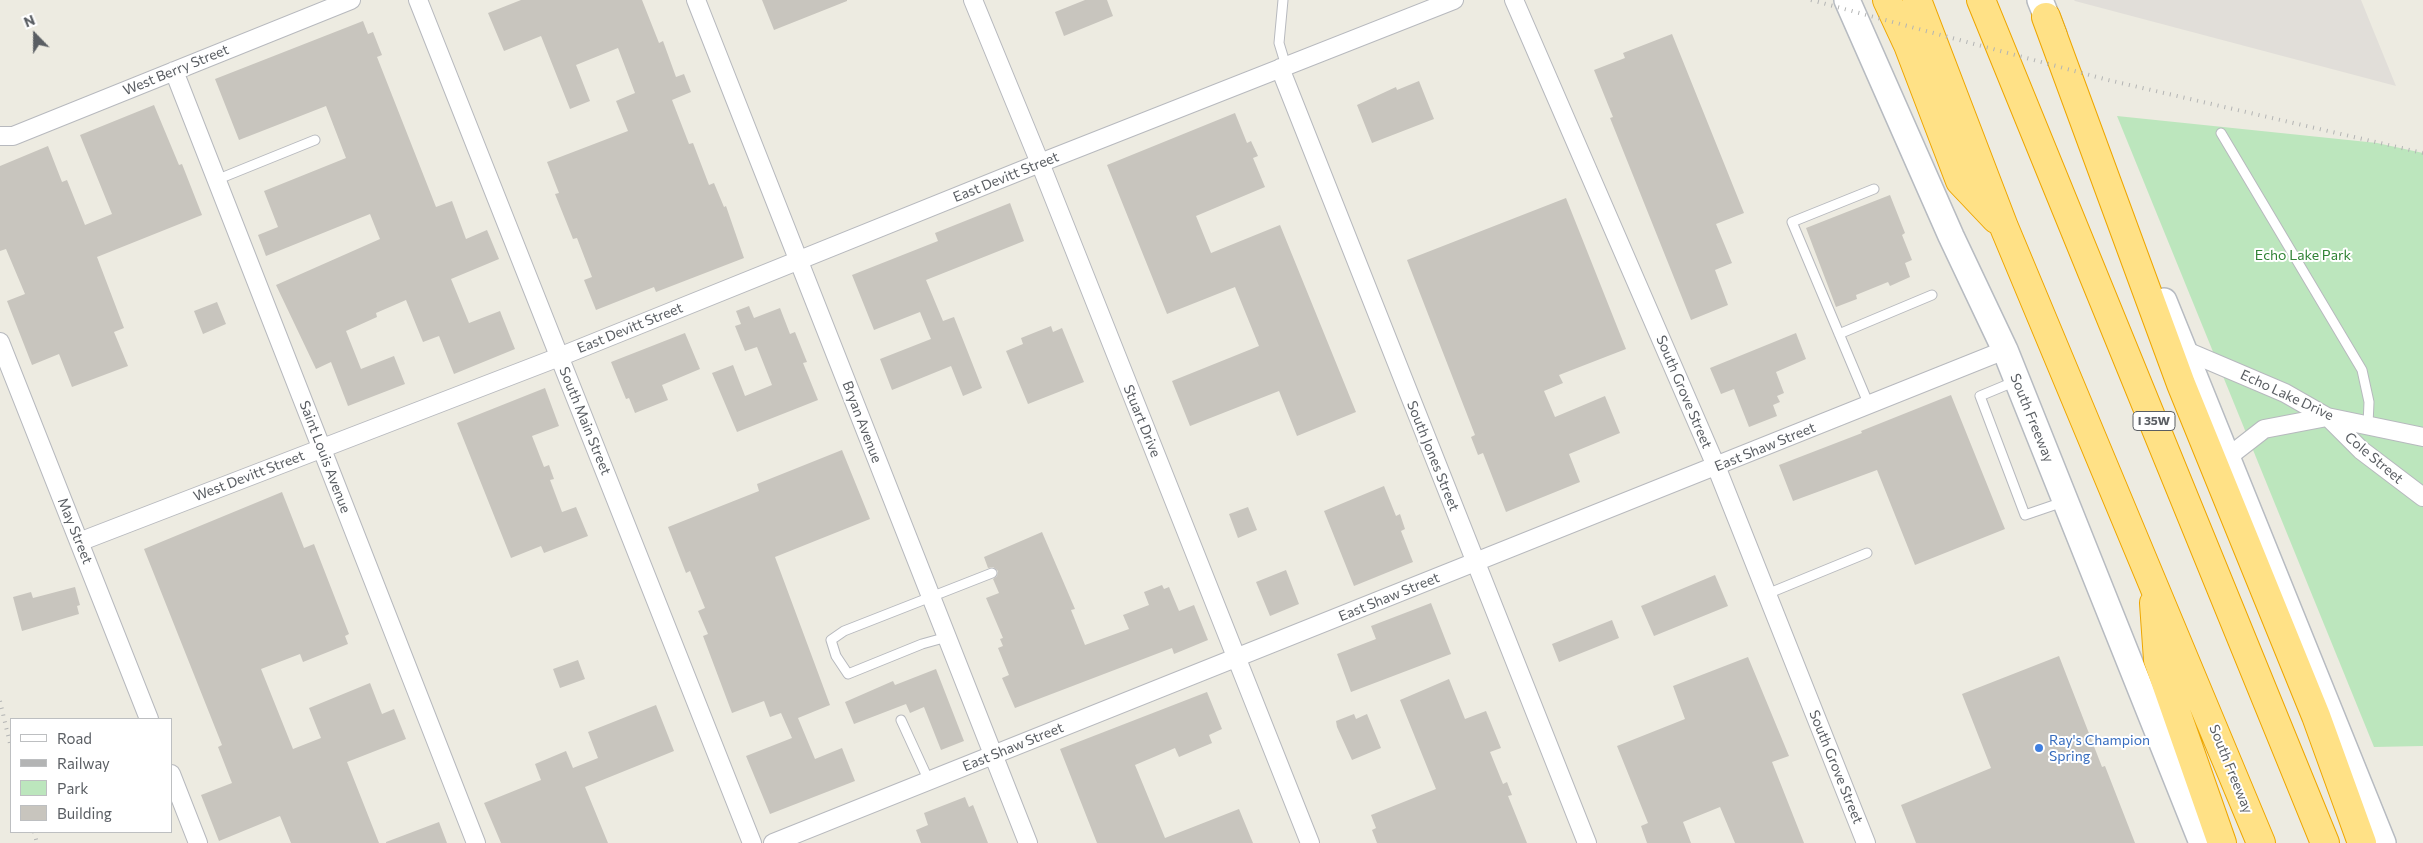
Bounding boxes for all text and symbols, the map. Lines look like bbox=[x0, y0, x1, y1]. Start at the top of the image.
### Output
north arrow bbox=[10, 10, 60, 60]
text: N bbox=[21, 11, 37, 30]
street label: West Berry Street bbox=[121, 41, 231, 99]
street label: East Devitt Street bbox=[951, 148, 1061, 206]
park label: Echo Lake Park bbox=[2255, 247, 2351, 263]
street label: East Devitt Street bbox=[575, 299, 685, 357]
street label: South Grove Street bbox=[1653, 333, 1715, 451]
street label: South Main Street bbox=[556, 364, 614, 478]
street label: Echo Lake Drive bbox=[2238, 366, 2336, 424]
street label: South Freeway bbox=[2007, 371, 2057, 465]
street label: Bryan Avenue bbox=[839, 379, 885, 465]
street label: Stuart Drive bbox=[1120, 382, 1164, 460]
street label: Saint Louis Avenue bbox=[296, 398, 354, 516]
street label: South Jones Street bbox=[1403, 398, 1463, 514]
road number: I 35W bbox=[2133, 412, 2175, 431]
street label: East Shaw Street bbox=[1712, 419, 1818, 475]
street label: Cole Street bbox=[2341, 429, 2407, 487]
street label: West Devitt Street bbox=[191, 447, 307, 505]
street label: May Street bbox=[54, 495, 96, 567]
street label: East Shaw Street bbox=[1336, 569, 1442, 625]
street label: South Grove Street bbox=[1806, 708, 1866, 826]
legend bbox=[10, 718, 172, 833]
street label: East Shaw Street bbox=[960, 719, 1066, 775]
street label: South Freeway bbox=[2206, 722, 2256, 816]
text: Road bbox=[57, 729, 92, 747]
place label: Ray's Champion Spring bbox=[2049, 732, 2150, 764]
marker: Ray's Champion Spring bbox=[2033, 742, 2045, 754]
text: Railway bbox=[57, 754, 110, 772]
text: Park bbox=[57, 779, 88, 797]
text: Building bbox=[57, 804, 112, 822]

